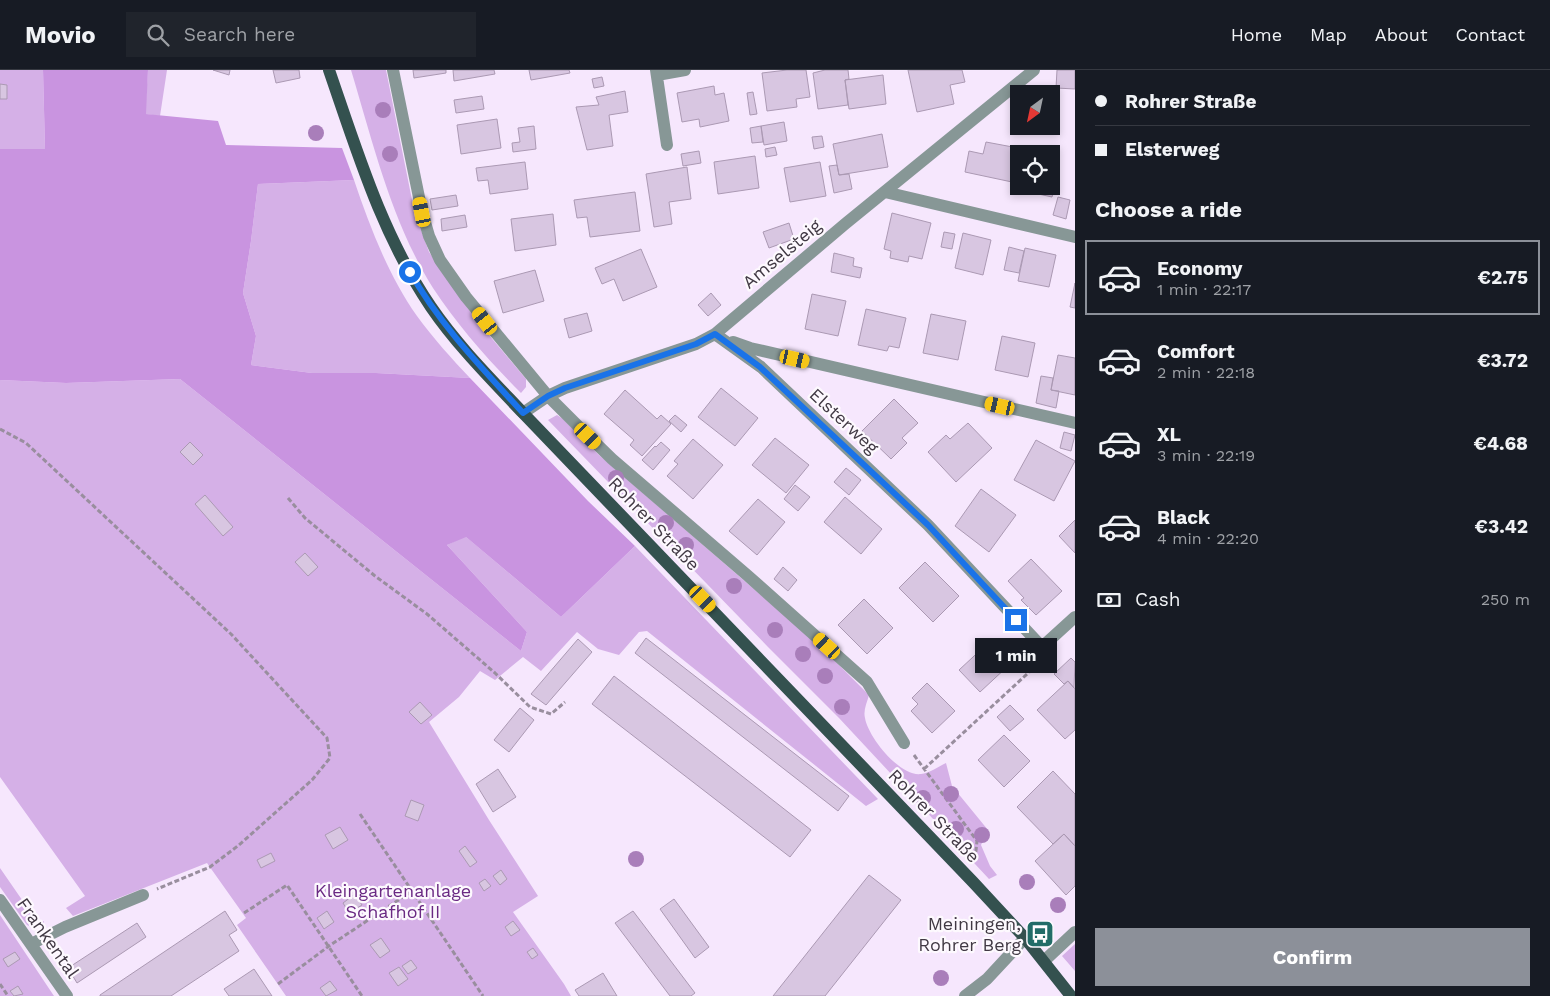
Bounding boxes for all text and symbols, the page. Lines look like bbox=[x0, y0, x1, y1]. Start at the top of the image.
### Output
search box bbox=[126, 12, 476, 57]
text: Movio bbox=[25, 21, 96, 49]
icon: search bbox=[144, 21, 172, 49]
text: Search here bbox=[184, 23, 295, 46]
text: Home bbox=[1231, 24, 1282, 45]
text: Map bbox=[1310, 24, 1347, 45]
text: About bbox=[1375, 24, 1427, 45]
text: Contact bbox=[1455, 24, 1525, 45]
north arrow bbox=[1010, 85, 1060, 135]
map controls bbox=[1010, 85, 1060, 195]
text: Rohrer Straße bbox=[1125, 90, 1256, 113]
text: Elsterweg bbox=[1125, 138, 1219, 161]
button: locate bbox=[1010, 145, 1060, 195]
car bbox=[411, 196, 432, 228]
text: Choose a ride bbox=[1095, 197, 1242, 222]
street label: Amselsteig bbox=[738, 214, 826, 293]
icon: car bbox=[1097, 255, 1142, 300]
text: Economy bbox=[1157, 257, 1242, 280]
route start bbox=[399, 261, 421, 283]
text: €2.75 bbox=[1478, 266, 1528, 289]
text: 1 min · 22:17 bbox=[1157, 280, 1251, 299]
car bbox=[469, 305, 500, 337]
icon: car bbox=[1097, 338, 1142, 383]
text: Comfort bbox=[1157, 340, 1235, 363]
car bbox=[778, 348, 811, 370]
text: €3.72 bbox=[1477, 349, 1528, 372]
text: 2 min · 22:18 bbox=[1157, 363, 1255, 382]
street label: Elsterweg bbox=[806, 383, 883, 458]
car bbox=[983, 395, 1016, 417]
car bbox=[571, 420, 604, 452]
icon: car bbox=[1097, 421, 1142, 466]
text: XL bbox=[1157, 423, 1181, 446]
text: €4.68 bbox=[1473, 432, 1528, 455]
text: 3 min · 22:19 bbox=[1157, 446, 1255, 465]
street label: Rohrer Straße bbox=[604, 472, 704, 575]
icon: car bbox=[1097, 504, 1142, 549]
text: Black bbox=[1157, 506, 1210, 529]
text: €3.42 bbox=[1475, 515, 1528, 538]
text: 4 min · 22:20 bbox=[1157, 529, 1259, 548]
car bbox=[687, 583, 718, 615]
icon: cash bbox=[1095, 586, 1123, 614]
text: Cash bbox=[1135, 588, 1181, 611]
text: 250 m bbox=[1481, 590, 1530, 609]
route end bbox=[1005, 609, 1027, 631]
car bbox=[810, 630, 843, 662]
callout: 1 min bbox=[975, 638, 1057, 672]
text: 1 min bbox=[995, 646, 1037, 665]
street label: Rohrer Straße bbox=[884, 764, 984, 867]
park label: Kleingartenanlage Schafhof II bbox=[315, 880, 471, 922]
street label: Frankental bbox=[13, 894, 84, 982]
place label: Meiningen, Rohrer Berg bbox=[918, 913, 1021, 955]
bus stop icon: Meiningen, Rohrer Berg bbox=[1025, 919, 1055, 949]
button: Confirm bbox=[1095, 928, 1530, 986]

